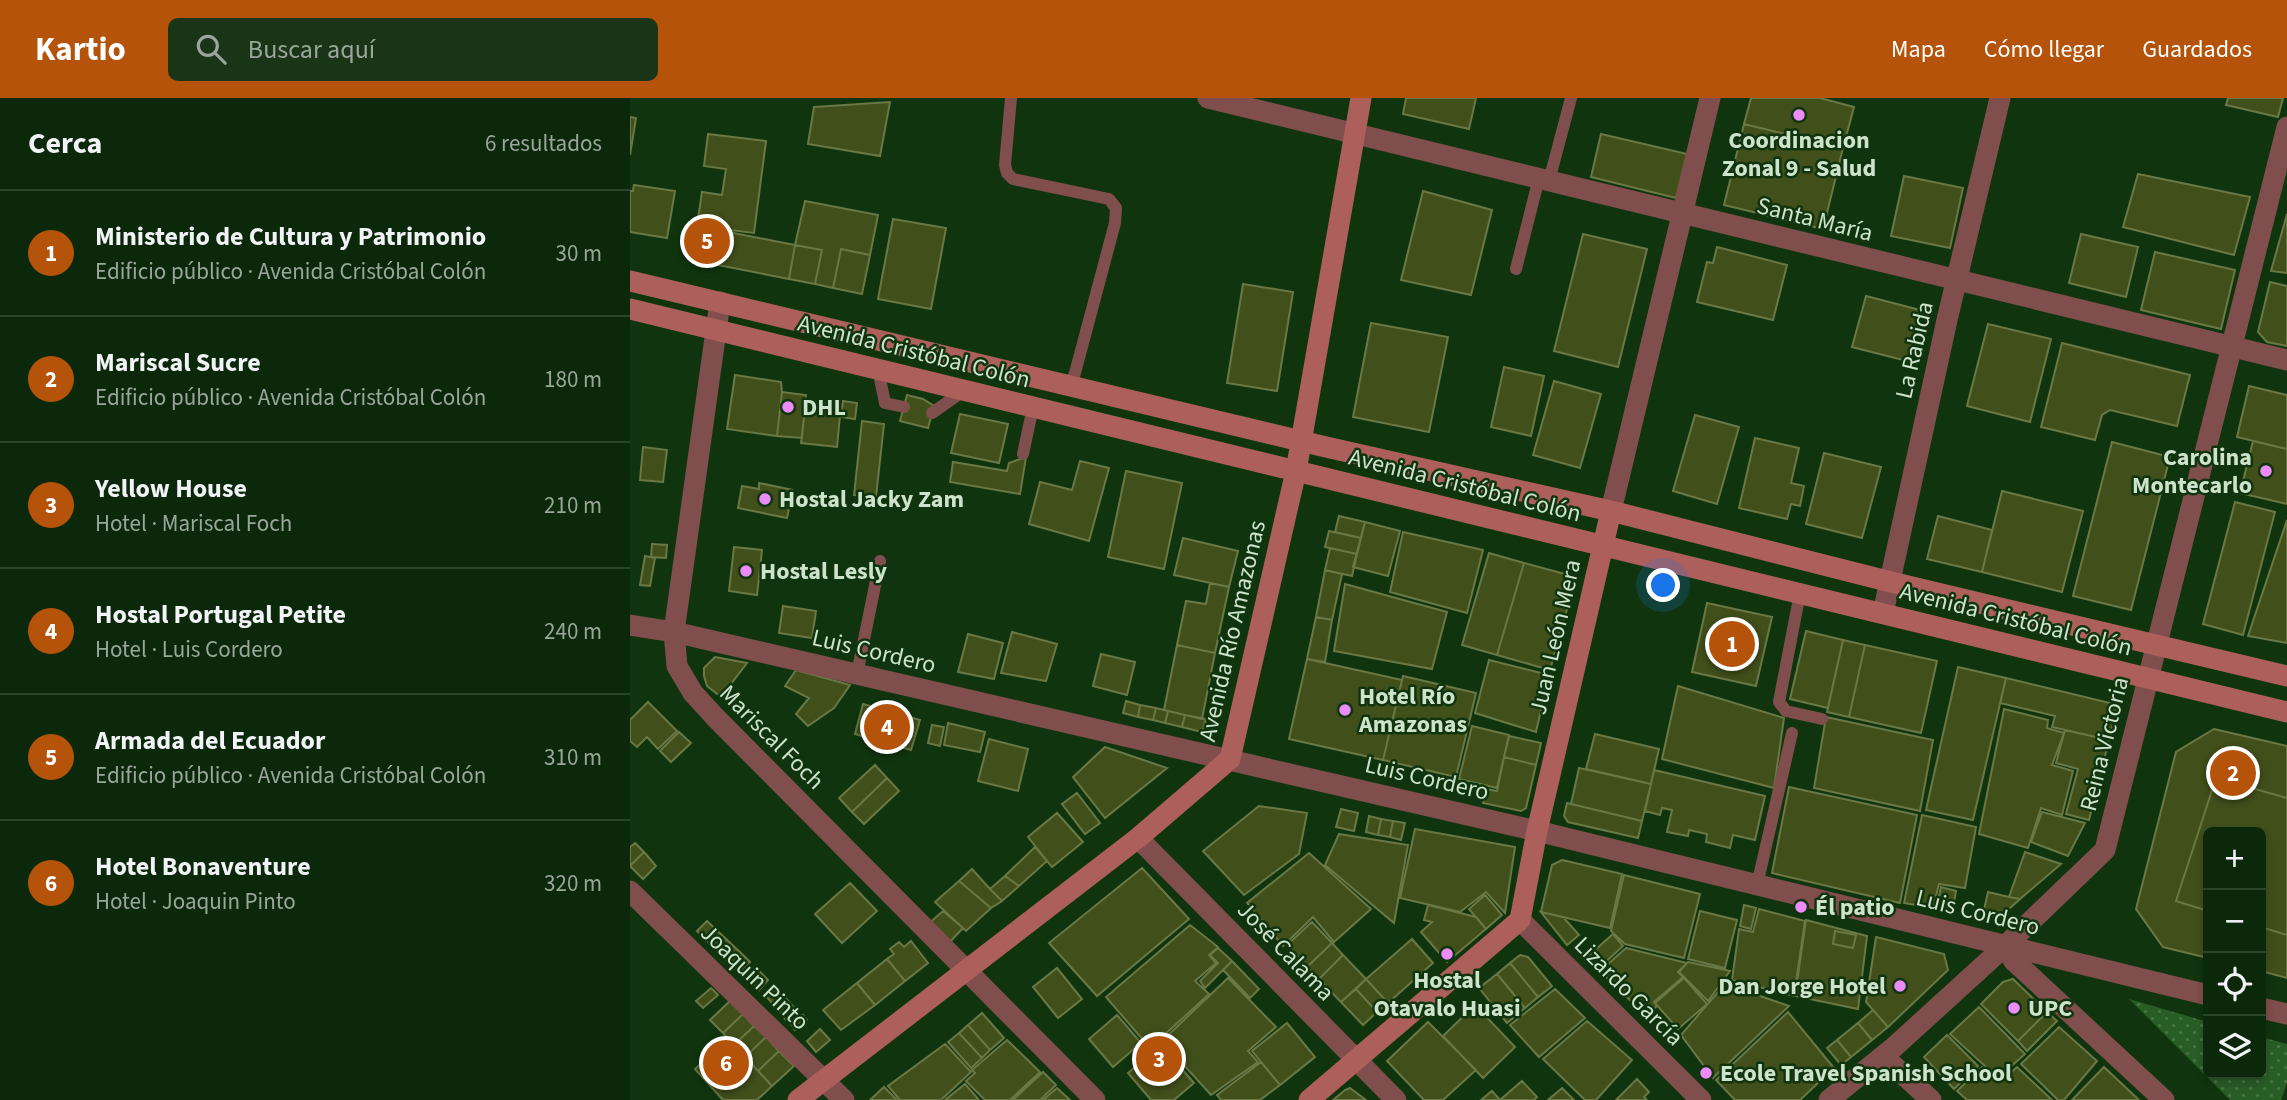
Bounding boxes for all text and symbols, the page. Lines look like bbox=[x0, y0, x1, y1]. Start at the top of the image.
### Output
search box bbox=[168, 18, 658, 81]
text: Kartio bbox=[35, 26, 126, 73]
icon: search bbox=[192, 30, 230, 68]
text: Buscar aquí bbox=[248, 31, 375, 68]
text: Mapa bbox=[1891, 32, 1946, 67]
text: Cómo llegar bbox=[1984, 32, 2104, 67]
text: Guardados bbox=[2142, 32, 2252, 67]
marker: Coordinacion Zonal 9 - Salud bbox=[1791, 107, 1807, 123]
text: Cerca bbox=[28, 122, 102, 165]
place label: Coordinacion Zonal 9 - Salud bbox=[1722, 123, 1876, 186]
text: 6 resultados bbox=[485, 127, 602, 160]
street label: Santa María bbox=[1753, 188, 1877, 251]
pin: 5 bbox=[684, 215, 730, 267]
text: Ministerio de Cultura y Patrimonio bbox=[95, 218, 486, 255]
text: 1 bbox=[45, 237, 57, 270]
text: 30 m bbox=[555, 237, 602, 270]
text: Edificio público · Avenida Cristóbal Colón bbox=[95, 255, 486, 288]
street label: La Rabida bbox=[1886, 298, 1943, 402]
street label: Avenida Cristóbal Colón bbox=[794, 306, 1034, 397]
text: Mariscal Sucre bbox=[95, 344, 261, 381]
text: 2 bbox=[45, 363, 57, 396]
text: 180 m bbox=[544, 363, 602, 396]
text: Edificio público · Avenida Cristóbal Colón bbox=[95, 381, 486, 414]
place label: DHL bbox=[802, 390, 846, 425]
marker: DHL bbox=[780, 399, 796, 415]
street label: Avenida Cristóbal Colón bbox=[1345, 440, 1585, 531]
place label: Carolina Montecarlo bbox=[2132, 440, 2252, 503]
marker: Carolina Montecarlo bbox=[2258, 463, 2274, 479]
text: Yellow House bbox=[95, 470, 247, 507]
place label: Hostal Jacky Zam bbox=[779, 482, 964, 517]
text: 3 bbox=[45, 489, 57, 522]
text: 210 m bbox=[544, 489, 602, 522]
marker: Hostal Jacky Zam bbox=[757, 491, 773, 507]
text: Hotel · Mariscal Foch bbox=[95, 507, 292, 540]
street label: Avenida Río Amazonas bbox=[1190, 517, 1275, 745]
place label: Hostal Lesly bbox=[760, 554, 888, 589]
street label: Juan León Mera bbox=[1521, 556, 1590, 718]
marker: Hostal Lesly bbox=[738, 563, 754, 579]
your location bbox=[1646, 568, 1680, 602]
street label: Avenida Cristóbal Colón bbox=[1896, 574, 2136, 665]
text: Hostal Portugal Petite bbox=[95, 596, 346, 633]
text: 4 bbox=[45, 615, 57, 648]
text: 240 m bbox=[544, 615, 602, 648]
pin: 1 bbox=[1709, 618, 1755, 670]
street label: Luis Cordero bbox=[808, 620, 939, 683]
text: Hotel · Luis Cordero bbox=[95, 633, 283, 666]
street label: Reina Victoria bbox=[2071, 673, 2138, 815]
street label: Mariscal Foch bbox=[711, 677, 832, 798]
place label: Hotel Río Amazonas bbox=[1358, 679, 1467, 742]
pin: 4 bbox=[864, 701, 910, 753]
marker: Hotel Río Amazonas bbox=[1337, 702, 1353, 718]
text: Armada del Ecuador bbox=[95, 722, 325, 759]
text: 5 bbox=[45, 741, 57, 774]
text: 310 m bbox=[544, 741, 602, 774]
street label: Luis Cordero bbox=[1361, 747, 1492, 810]
pin: 2 bbox=[2210, 747, 2256, 799]
text: Edificio público · Avenida Cristóbal Colón bbox=[95, 759, 486, 792]
map controls bbox=[2203, 827, 2266, 1079]
button: + bbox=[2203, 827, 2266, 890]
text: Hotel Bonaventure bbox=[95, 848, 311, 885]
text: 6 bbox=[45, 867, 57, 900]
text: 320 m bbox=[544, 867, 602, 900]
street label: Luis Cordero bbox=[1912, 880, 2043, 945]
text: Hotel · Joaquin Pinto bbox=[95, 885, 296, 918]
place label: Él patio bbox=[1815, 890, 1895, 925]
button: − bbox=[2203, 890, 2266, 953]
street label: José Calama bbox=[1229, 893, 1342, 1009]
marker: Él patio bbox=[1793, 899, 1809, 915]
street label: Joaquin Pinto bbox=[692, 916, 817, 1039]
street label: Lizardo García bbox=[1566, 929, 1691, 1054]
marker: Hostal Otavalo Huasi bbox=[1439, 946, 1455, 962]
button: locate bbox=[2203, 953, 2266, 1016]
place label: Hostal Otavalo Huasi bbox=[1373, 963, 1521, 1026]
place label: Dan Jorge Hotel bbox=[1718, 969, 1886, 1004]
marker: Dan Jorge Hotel bbox=[1892, 978, 1908, 994]
place label: UPC bbox=[2028, 991, 2072, 1026]
marker: UPC bbox=[2006, 1000, 2022, 1016]
button: layers bbox=[2203, 1016, 2266, 1079]
pin: 3 bbox=[1136, 1033, 1182, 1085]
pin: 6 bbox=[703, 1037, 749, 1089]
place label: Ecole Travel Spanish School bbox=[1720, 1056, 2012, 1091]
marker: Ecole Travel Spanish School bbox=[1698, 1065, 1714, 1081]

